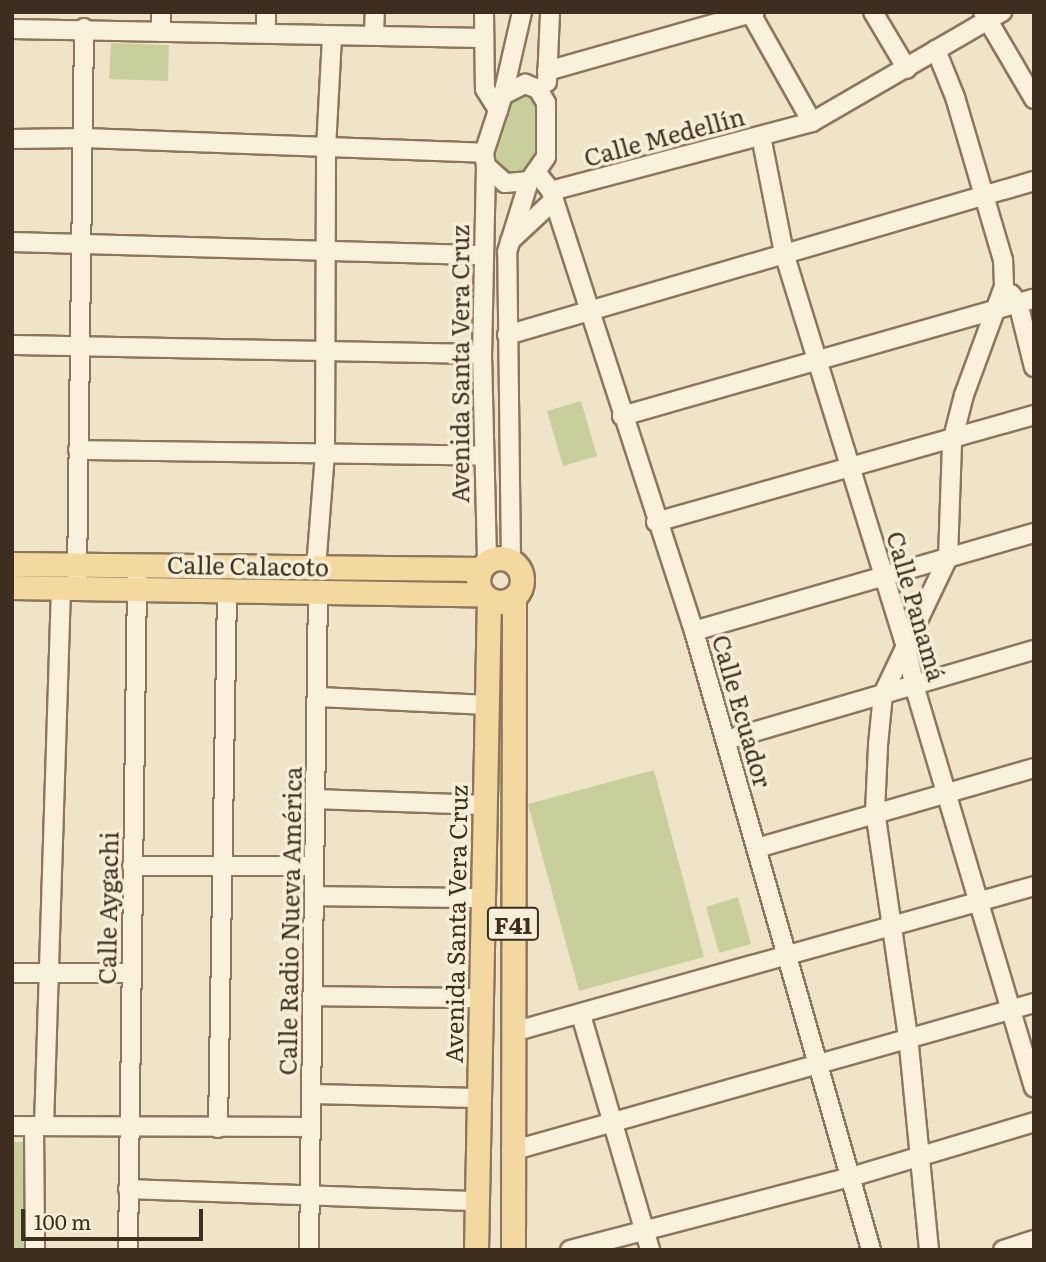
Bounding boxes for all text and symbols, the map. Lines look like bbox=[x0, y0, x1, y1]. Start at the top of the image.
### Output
street label: Calle Medellín bbox=[581, 101, 747, 171]
street label: Avenida Santa Vera Cruz bbox=[445, 225, 473, 503]
street label: Calle Panamá bbox=[882, 528, 952, 684]
street label: Calle Calacoto bbox=[167, 549, 329, 581]
street label: Calle Ecuador bbox=[707, 631, 779, 791]
street label: Calle Radio Nueva América bbox=[272, 766, 306, 1076]
street label: Avenida Santa Vera Cruz bbox=[438, 785, 472, 1063]
street label: Calle Aygachi bbox=[91, 831, 123, 985]
road number: F41 bbox=[487, 904, 539, 944]
scale bar bbox=[24, 1196, 206, 1240]
text: 100 m bbox=[34, 1205, 91, 1236]

